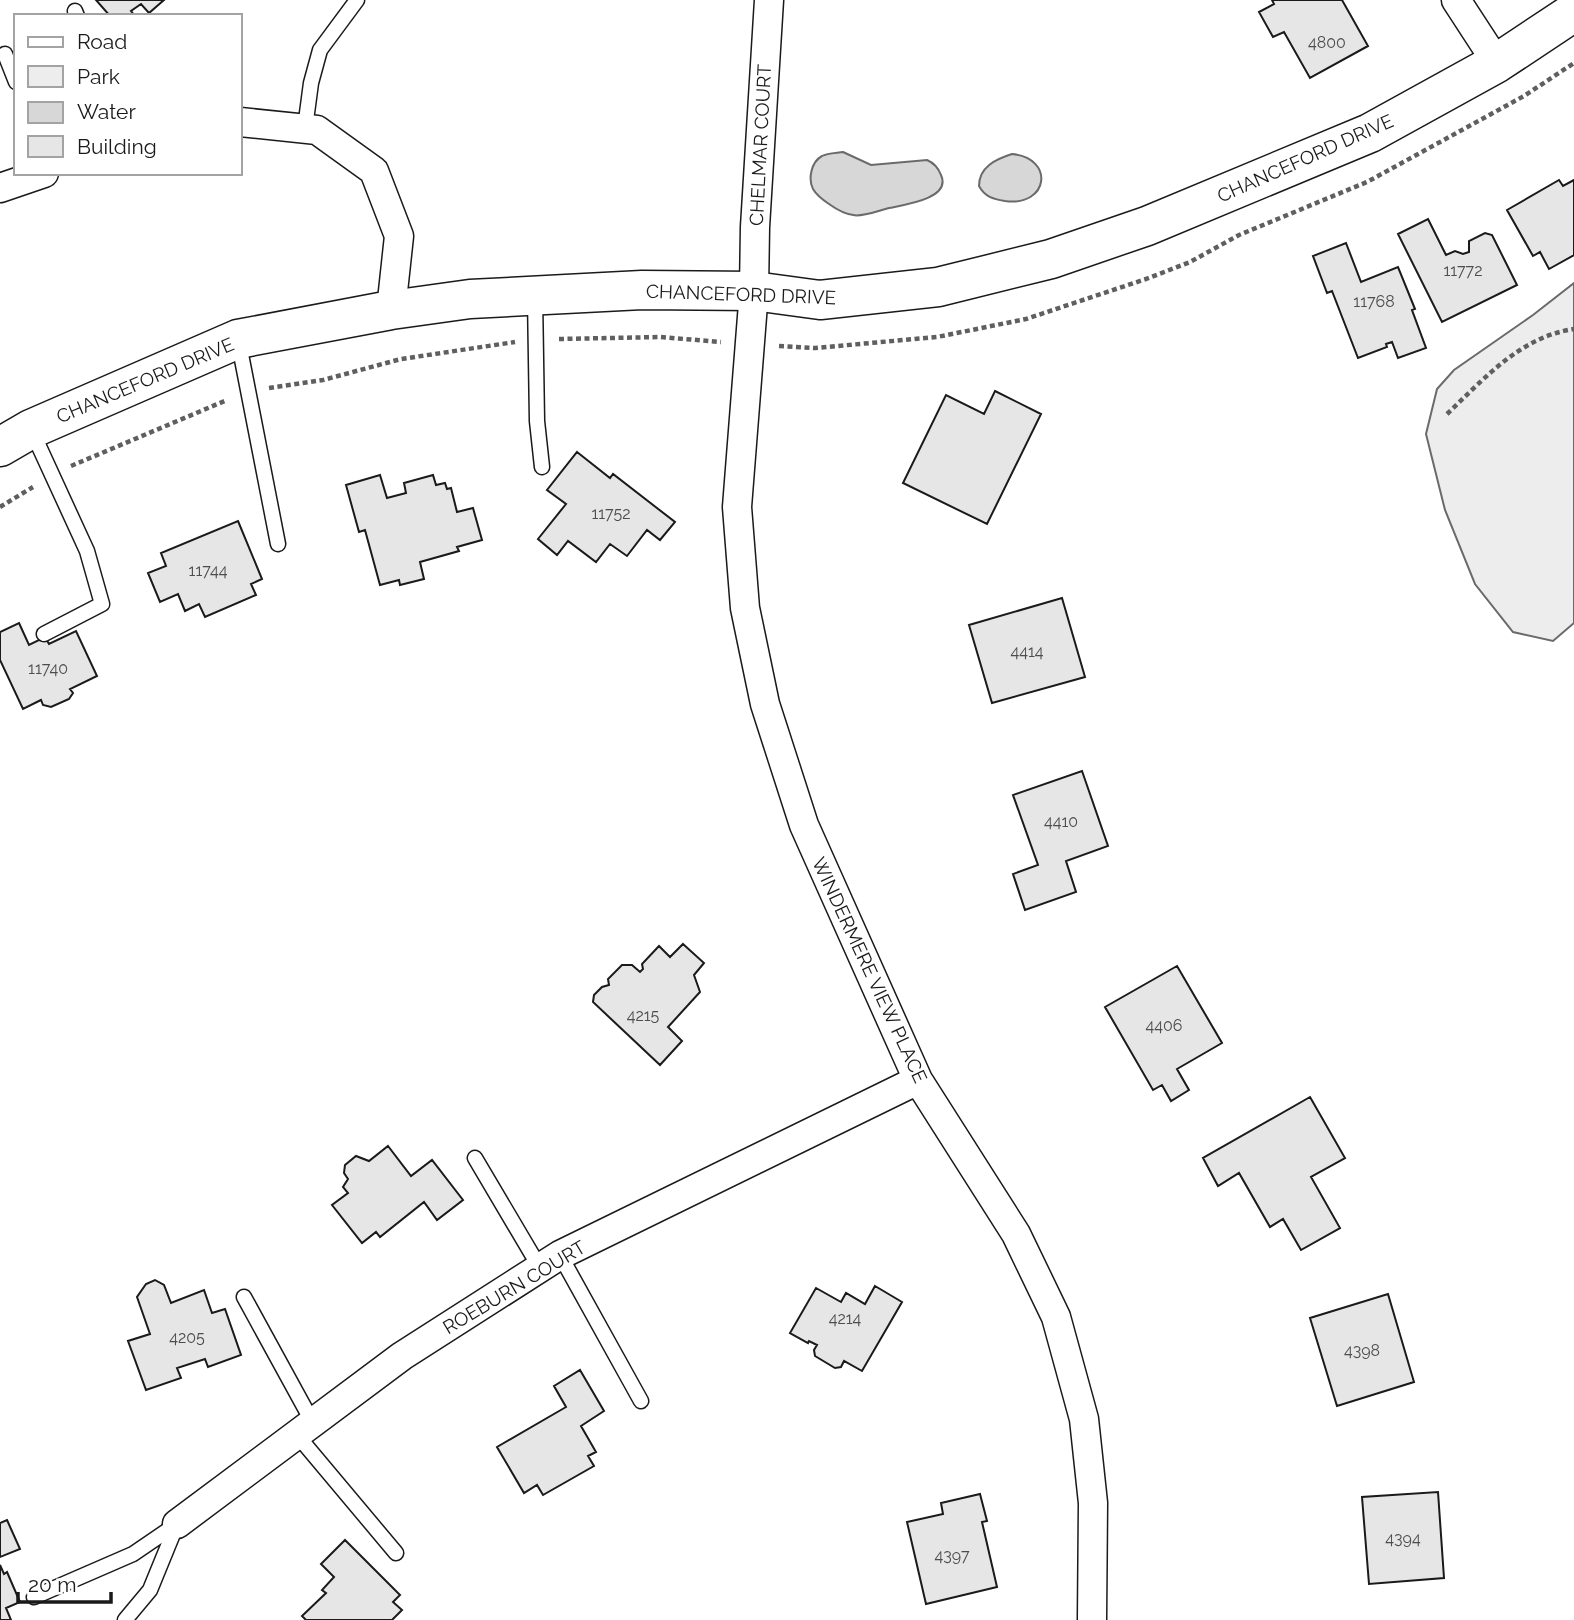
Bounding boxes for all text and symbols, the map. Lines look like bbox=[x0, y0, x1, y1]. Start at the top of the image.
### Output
legend bbox=[14, 14, 242, 175]
text: Road bbox=[77, 29, 127, 54]
house number: 4800 bbox=[1308, 33, 1346, 52]
street label: CHELMAR COURT bbox=[745, 63, 775, 226]
text: Park bbox=[77, 64, 120, 89]
text: Water bbox=[77, 99, 136, 124]
street label: CHANCEFORD DRIVE bbox=[1214, 109, 1396, 207]
text: Building bbox=[77, 134, 157, 159]
house number: 11772 bbox=[1443, 261, 1483, 280]
street label: CHANCEFORD DRIVE bbox=[645, 280, 837, 308]
house number: 11768 bbox=[1353, 292, 1395, 311]
street label: CHANCEFORD DRIVE bbox=[53, 333, 237, 427]
house number: 11752 bbox=[592, 504, 630, 523]
house number: 11744 bbox=[189, 561, 228, 580]
house number: 4414 bbox=[1010, 642, 1044, 661]
house number: 11740 bbox=[28, 659, 68, 678]
house number: 4410 bbox=[1044, 812, 1078, 831]
street label: WINDERMERE VIEW PLACE bbox=[808, 854, 932, 1086]
house number: 4215 bbox=[627, 1006, 660, 1025]
house number: 4406 bbox=[1146, 1016, 1182, 1035]
street label: ROEBURN COURT bbox=[439, 1236, 590, 1338]
house number: 4214 bbox=[829, 1309, 862, 1328]
house number: 4205 bbox=[169, 1328, 205, 1347]
house number: 4398 bbox=[1344, 1341, 1380, 1360]
house number: 4394 bbox=[1385, 1529, 1421, 1548]
house number: 4397 bbox=[934, 1546, 970, 1565]
scale bar bbox=[18, 1560, 110, 1604]
text: 20 m bbox=[28, 1572, 76, 1597]

